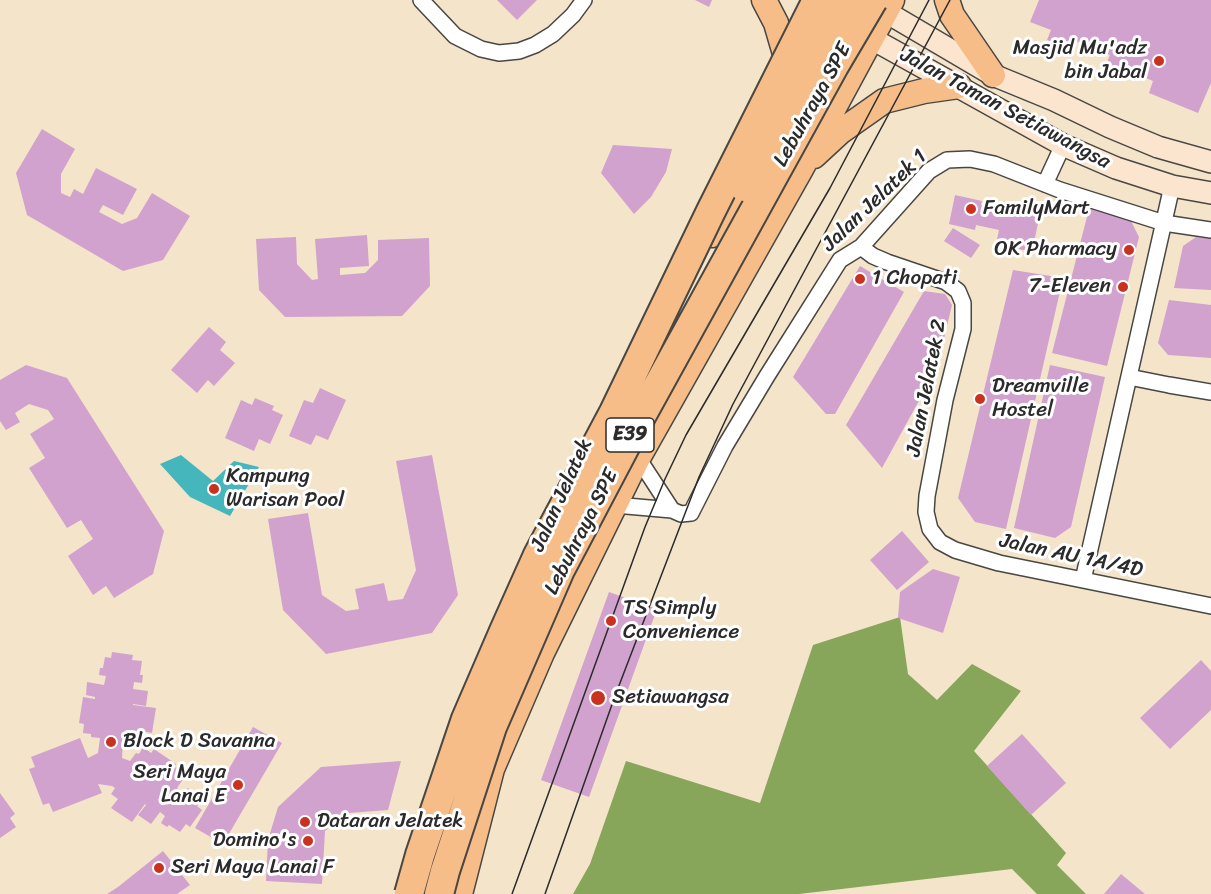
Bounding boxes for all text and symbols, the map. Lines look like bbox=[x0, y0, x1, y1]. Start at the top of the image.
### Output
place label: Masjid Mu'adz bin Jabal bbox=[1013, 36, 1147, 86]
street label: Lebuhraya SPE bbox=[769, 39, 857, 171]
street label: Jalan Taman Setiawangsa bbox=[896, 43, 1114, 175]
marker: Masjid Mu'adz bin Jabal bbox=[1152, 54, 1166, 68]
street label: Jalan Jelatek 1 bbox=[817, 145, 933, 257]
place label: FamilyMart bbox=[983, 196, 1090, 222]
marker: FamilyMart bbox=[964, 202, 978, 216]
place label: OK Pharmacy bbox=[994, 237, 1117, 263]
marker: OK Pharmacy bbox=[1122, 243, 1136, 257]
place label: 1 Chopati bbox=[872, 266, 957, 292]
marker: 1 Chopati bbox=[853, 272, 867, 286]
place label: 7-Eleven bbox=[1029, 274, 1111, 300]
marker: 7-Eleven bbox=[1116, 280, 1130, 294]
street label: Jalan Jelatek 2 bbox=[901, 317, 953, 459]
place label: Dreamville Hostel bbox=[992, 374, 1089, 424]
marker: Dreamville Hostel bbox=[973, 392, 987, 406]
road number: E39 bbox=[606, 418, 654, 452]
street label: Jalan Jelatek bbox=[526, 434, 598, 556]
place label: Kampung Warisan Pool bbox=[226, 464, 344, 514]
street label: Lebuhraya SPE bbox=[540, 465, 624, 599]
marker: Kampung Warisan Pool bbox=[207, 482, 221, 496]
street label: Jalan AU 1A/4D bbox=[997, 529, 1145, 583]
place label: TS Simply Convenience bbox=[623, 596, 739, 646]
marker: TS Simply Convenience bbox=[604, 614, 618, 628]
place label: Setiawangsa bbox=[612, 685, 729, 711]
marker: Setiawangsa bbox=[589, 689, 607, 707]
place label: Block D Savanna bbox=[123, 729, 275, 755]
marker: Block D Savanna bbox=[104, 735, 118, 749]
place label: Seri Maya Lanai E bbox=[133, 760, 226, 810]
marker: Seri Maya Lanai E bbox=[231, 778, 245, 792]
place label: Dataran Jelatek bbox=[317, 809, 463, 835]
marker: Dataran Jelatek bbox=[298, 815, 312, 829]
place label: Domino's bbox=[213, 828, 296, 854]
marker: Domino's bbox=[301, 834, 315, 848]
place label: Seri Maya Lanai F bbox=[171, 855, 334, 881]
marker: Seri Maya Lanai F bbox=[152, 861, 166, 875]

